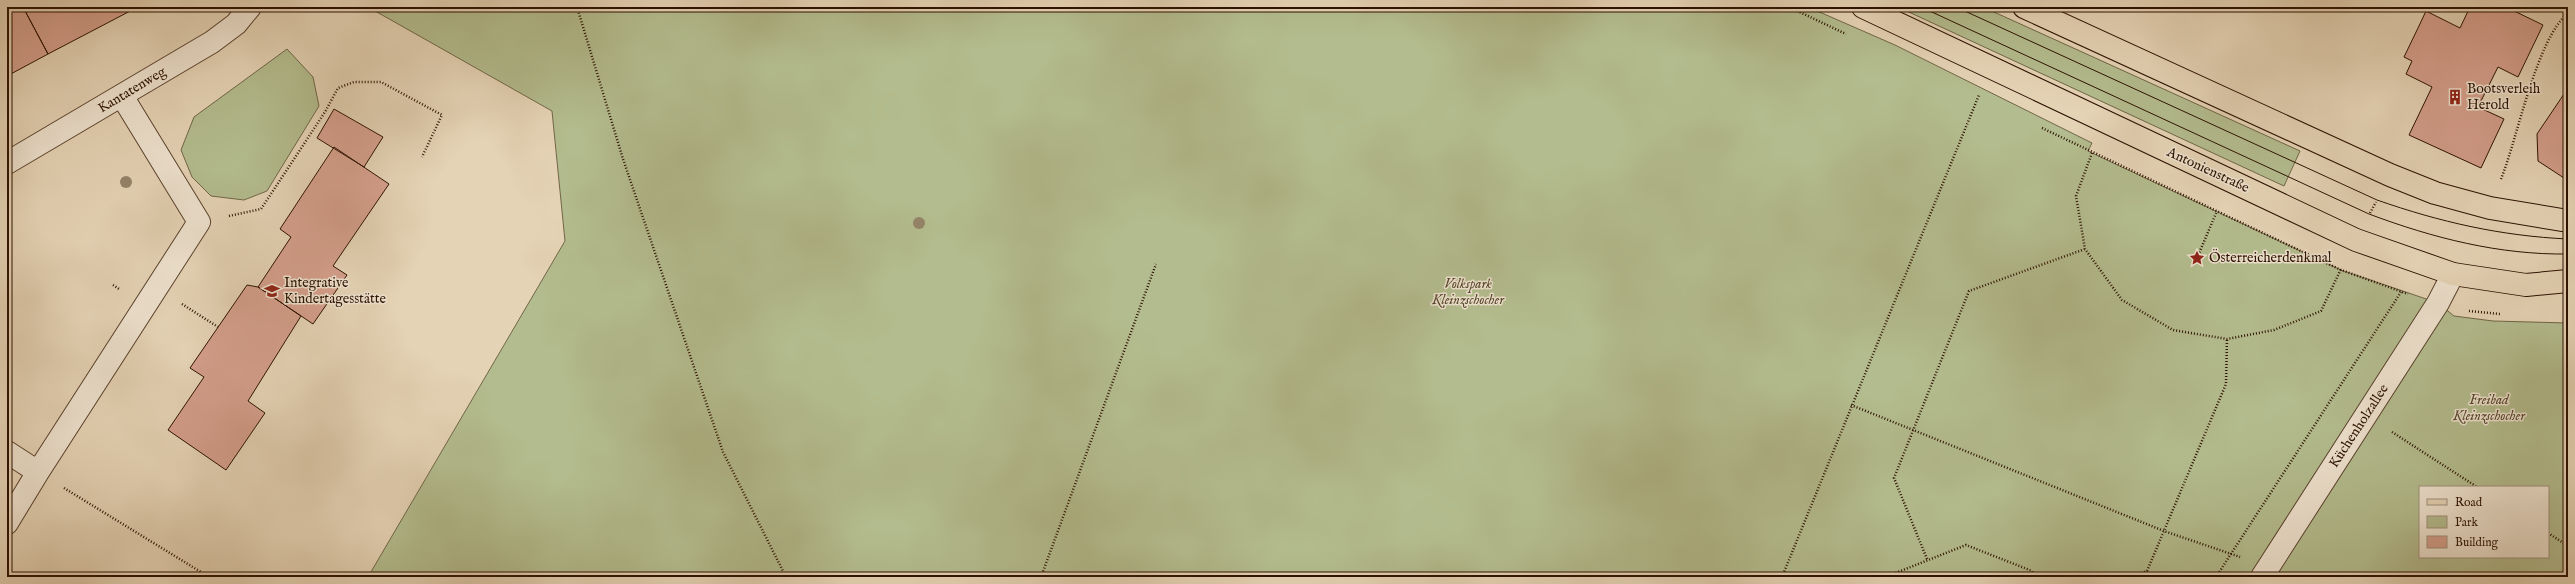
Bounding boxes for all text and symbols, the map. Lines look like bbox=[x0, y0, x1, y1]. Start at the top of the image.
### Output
street label: Kantatenweg bbox=[95, 62, 170, 117]
place label: Bootsverleih Herold bbox=[2467, 80, 2541, 114]
building icon: Bootsverleih Herold bbox=[2446, 88, 2464, 106]
street label: Antonienstraße bbox=[2163, 143, 2253, 197]
place label: Österreicherdenkmal bbox=[2209, 248, 2332, 267]
place icon: Österreicherdenkmal bbox=[2188, 249, 2206, 267]
place label: Integrative Kindertagesstätte bbox=[284, 274, 387, 308]
park label: Volkspark Kleinzschocher bbox=[1431, 275, 1505, 309]
school or university icon: Integrative Kindertagesstätte bbox=[263, 282, 281, 300]
street label: Küchenholzallee bbox=[2325, 380, 2393, 471]
park label: Freibad Kleinzschocher bbox=[2452, 391, 2526, 425]
legend bbox=[2419, 486, 2549, 558]
text: Road bbox=[2455, 495, 2483, 510]
text: Park bbox=[2455, 515, 2478, 530]
text: Building bbox=[2455, 535, 2499, 550]

